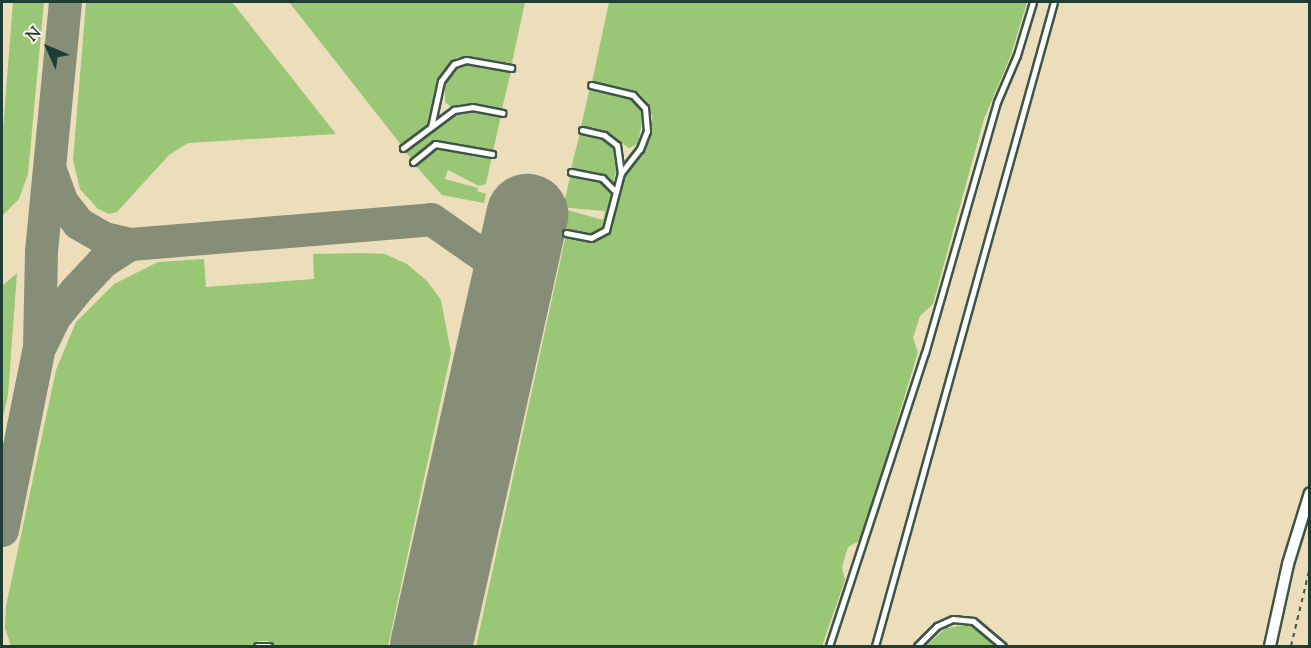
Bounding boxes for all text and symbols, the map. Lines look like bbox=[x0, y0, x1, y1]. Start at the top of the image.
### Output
north arrow bbox=[18, 18, 78, 78]
text: N bbox=[22, 23, 47, 48]

